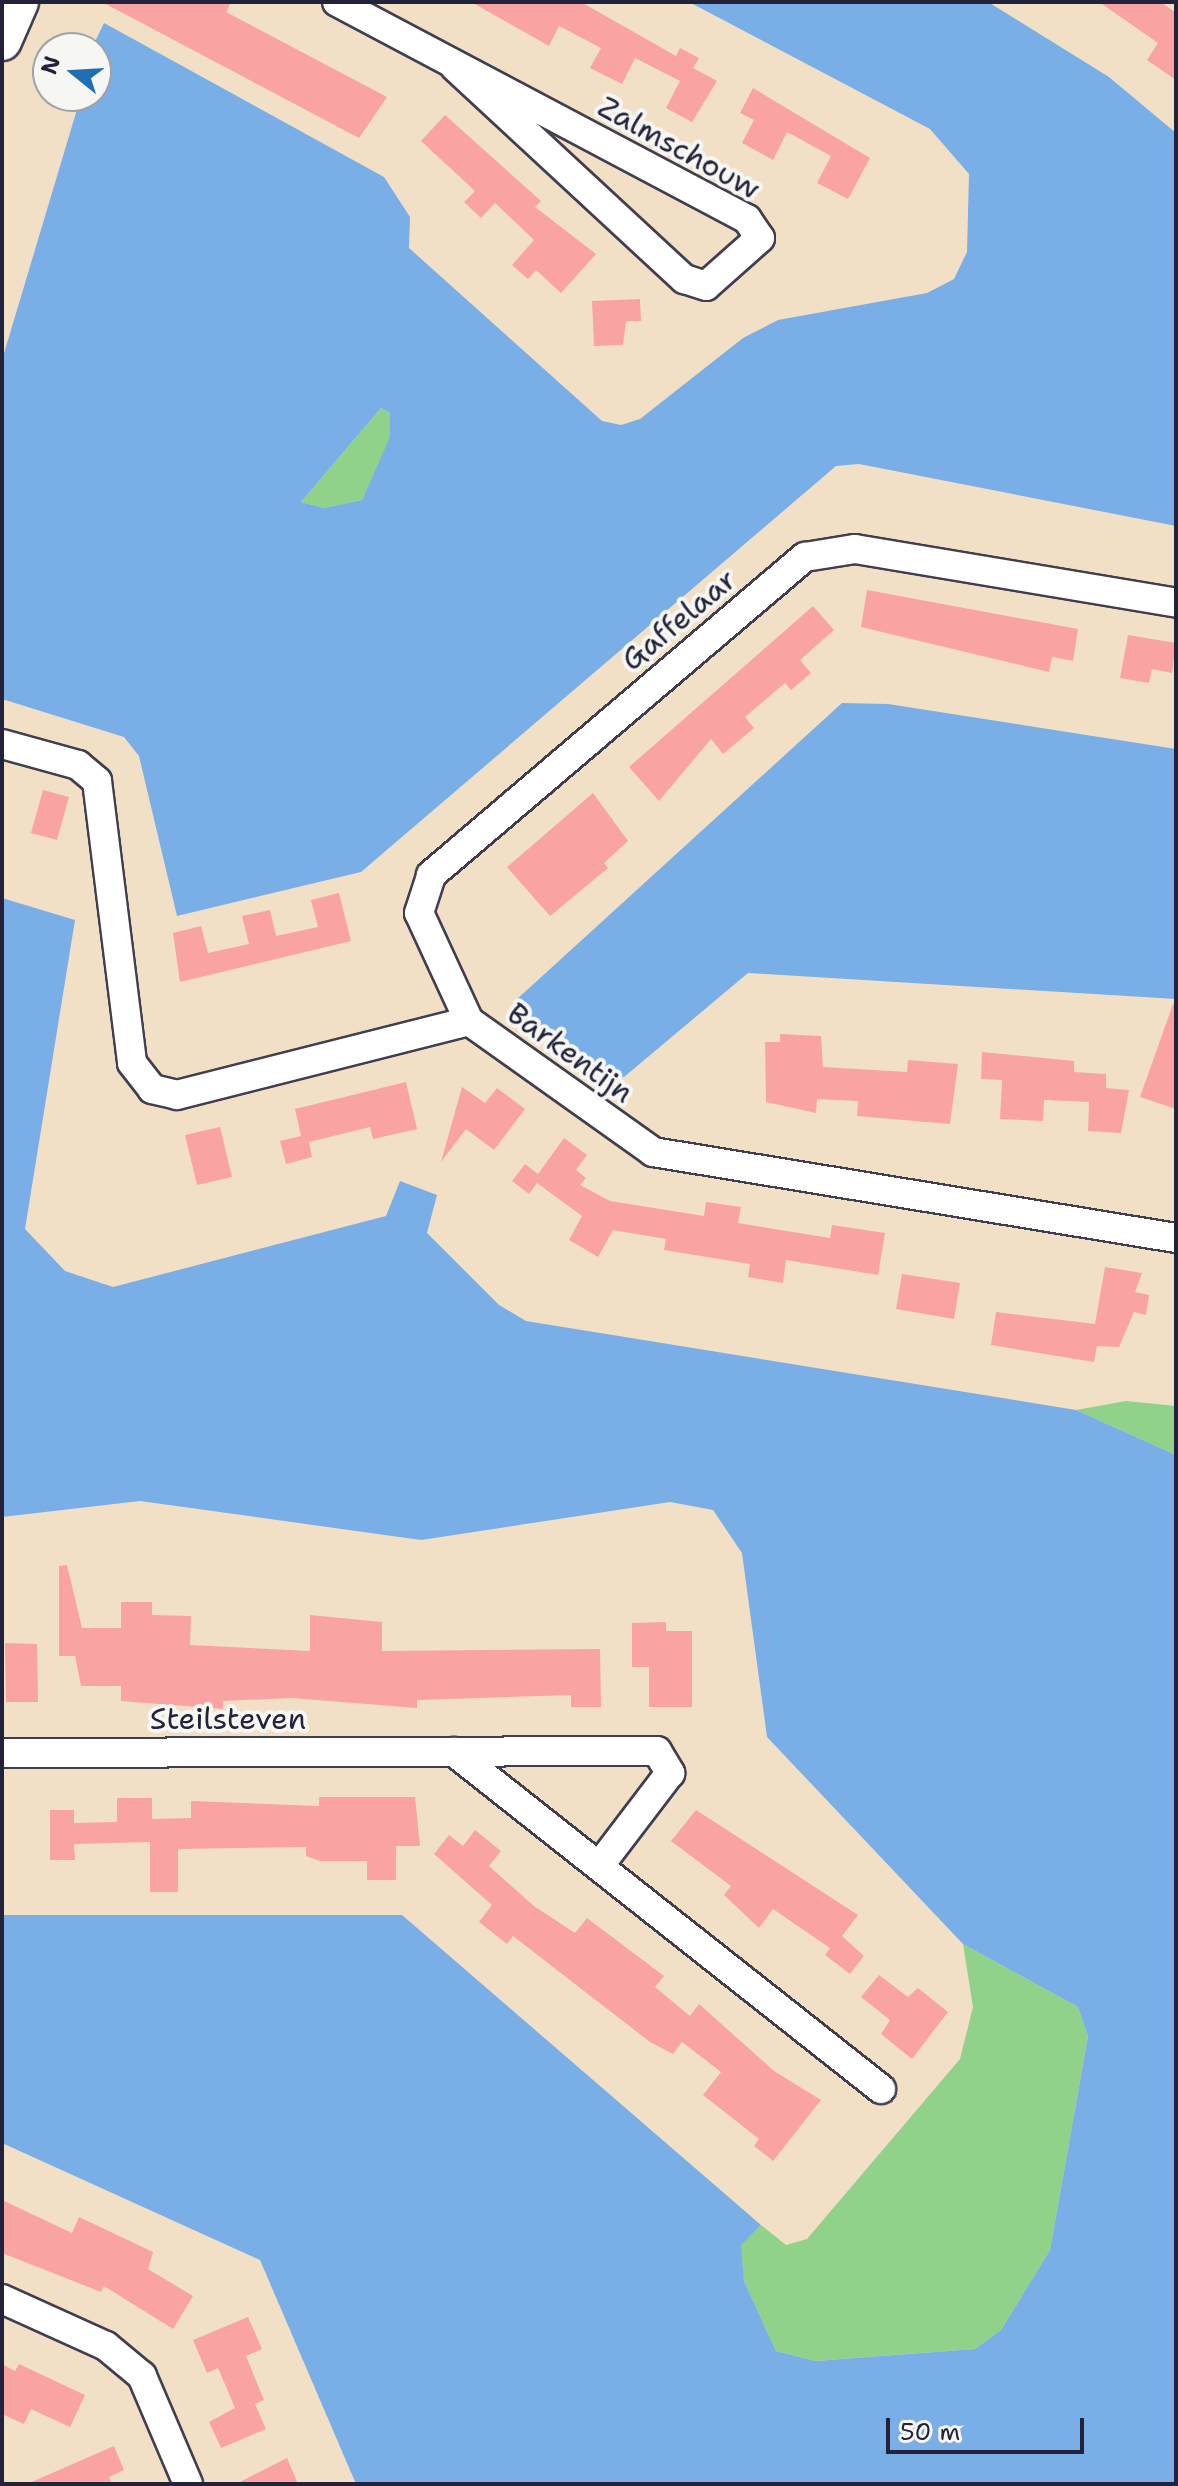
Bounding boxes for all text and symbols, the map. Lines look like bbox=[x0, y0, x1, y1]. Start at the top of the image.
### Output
north arrow bbox=[32, 32, 112, 112]
text: N bbox=[34, 52, 67, 78]
street label: Zalmschouw bbox=[592, 89, 766, 207]
street label: Gaffelaar bbox=[614, 562, 744, 678]
street label: Barkentijn bbox=[500, 995, 640, 1111]
street label: Steilsteven bbox=[150, 1701, 306, 1737]
scale bar bbox=[890, 2402, 1088, 2452]
text: 50 m bbox=[900, 2416, 960, 2448]

